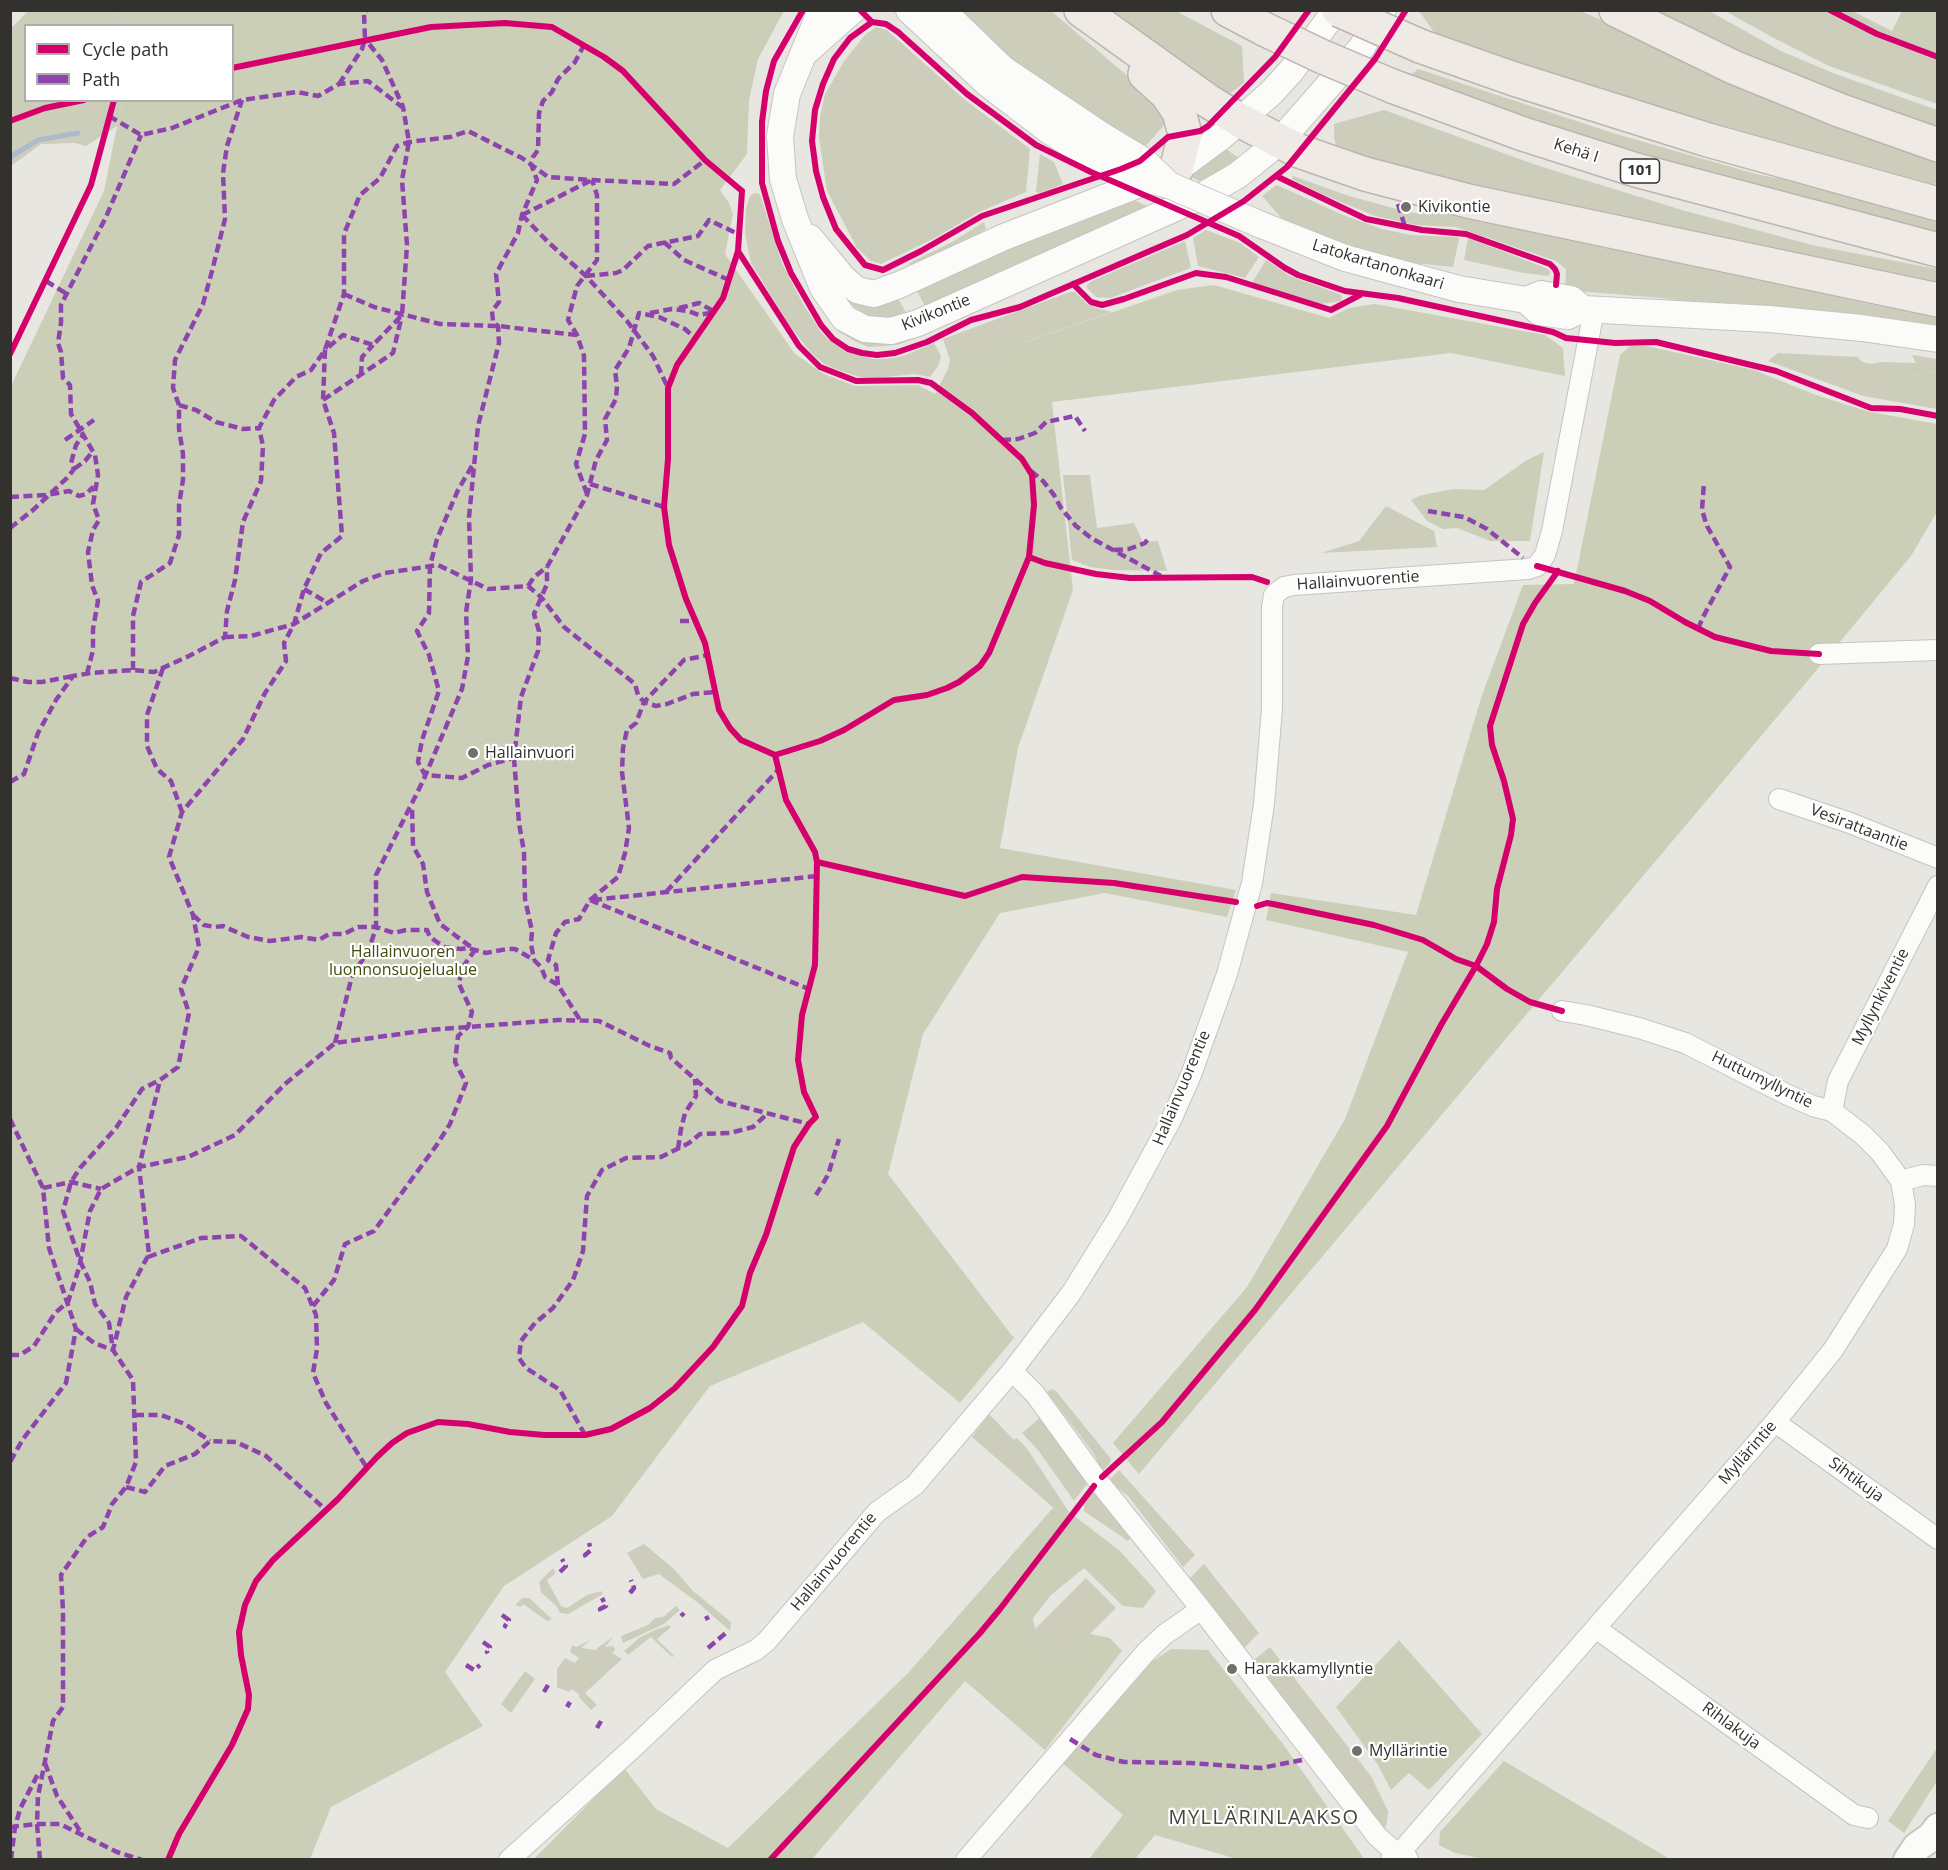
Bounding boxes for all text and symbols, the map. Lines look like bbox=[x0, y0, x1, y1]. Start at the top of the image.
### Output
legend bbox=[24, 24, 234, 102]
text: Cycle path bbox=[82, 37, 169, 61]
text: Path bbox=[82, 67, 120, 91]
street label: Kehä I bbox=[1551, 135, 1601, 167]
road number: 101 bbox=[1620, 159, 1660, 183]
place label: Kivikontie bbox=[1418, 197, 1490, 217]
marker: Kivikontie bbox=[1399, 200, 1413, 214]
street label: Latokartanonkaari bbox=[1310, 236, 1446, 294]
street label: Kivikontie bbox=[899, 291, 973, 335]
street label: Hallainvuorentie bbox=[1296, 567, 1420, 595]
place label: Hallainvuori bbox=[485, 743, 575, 763]
marker: Hallainvuori bbox=[466, 746, 480, 760]
street label: Vesirattaantie bbox=[1807, 801, 1911, 855]
park label: Hallainvuoren luonnonsuojelualue bbox=[329, 942, 477, 980]
street label: Myllynkiventie bbox=[1848, 945, 1914, 1049]
street label: Hallainvuorentie bbox=[1149, 1028, 1215, 1148]
street label: Huttumyllyntie bbox=[1708, 1047, 1816, 1113]
street label: Myllärintie bbox=[1715, 1417, 1781, 1489]
street label: Sihtikuja bbox=[1825, 1454, 1887, 1506]
street label: Hallainvuorentie bbox=[787, 1509, 881, 1615]
place label: Harakkamyllyntie bbox=[1244, 1659, 1373, 1679]
marker: Harakkamyllyntie bbox=[1225, 1662, 1239, 1676]
street label: Rihlakuja bbox=[1698, 1698, 1764, 1754]
place label: Myllärintie bbox=[1369, 1741, 1447, 1761]
marker: Myllärintie bbox=[1350, 1744, 1364, 1758]
district label: MYLLÄRINLAAKSO bbox=[1168, 1806, 1360, 1830]

